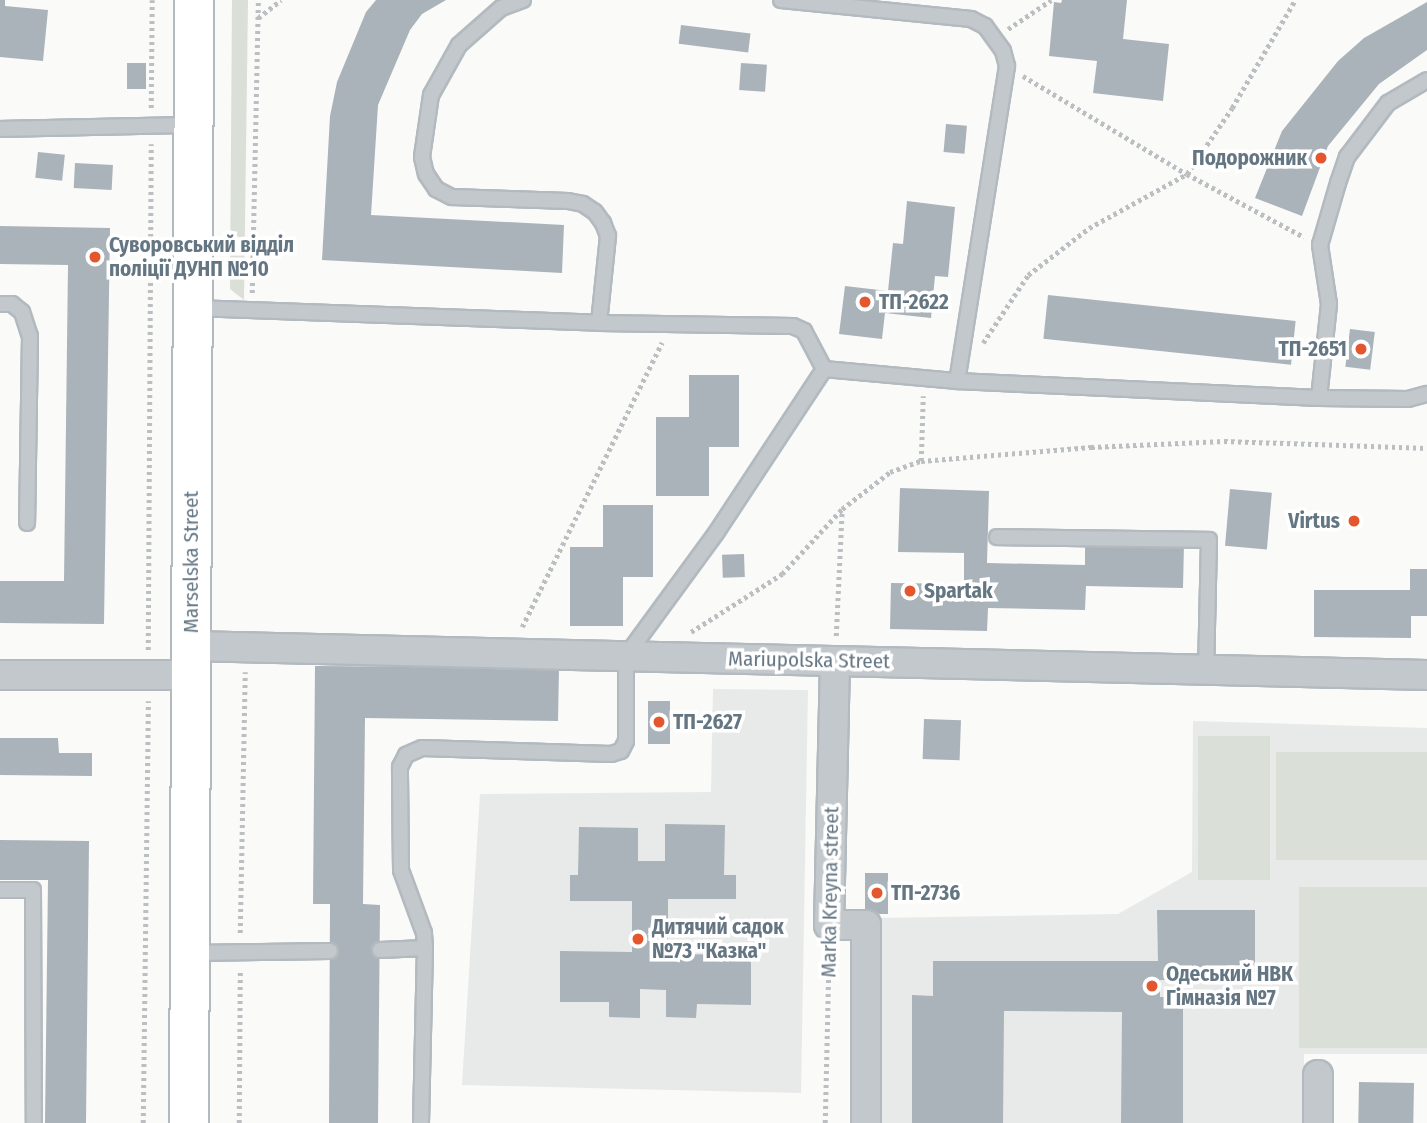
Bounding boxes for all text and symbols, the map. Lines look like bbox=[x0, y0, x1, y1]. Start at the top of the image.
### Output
place label: Подорожник bbox=[1192, 145, 1307, 171]
marker: Подорожник bbox=[1313, 150, 1329, 166]
place label: Суворовський відділ поліції ДУНП №10 bbox=[109, 232, 294, 282]
marker: Суворовський відділ поліції ДУНП №10 bbox=[87, 249, 103, 265]
place label: ТП-2622 bbox=[879, 289, 949, 315]
marker: ТП-2622 bbox=[857, 294, 873, 310]
place label: ТП-2651 bbox=[1279, 336, 1347, 362]
marker: ТП-2651 bbox=[1353, 341, 1369, 357]
street label: Marselska Street bbox=[178, 491, 204, 633]
place label: Virtus bbox=[1288, 508, 1340, 534]
marker: Virtus bbox=[1346, 513, 1362, 529]
place label: Spartak bbox=[924, 578, 993, 604]
marker: Spartak bbox=[902, 583, 918, 599]
street label: Mariupolska Street bbox=[728, 646, 890, 674]
place label: ТП-2627 bbox=[673, 709, 742, 735]
marker: ТП-2627 bbox=[651, 714, 667, 730]
street label: Marka Kreyna street bbox=[816, 806, 844, 978]
place label: ТП-2736 bbox=[891, 880, 960, 906]
marker: ТП-2736 bbox=[869, 885, 885, 901]
place label: Дитячий садок №73 "Казка" bbox=[652, 914, 784, 964]
marker: Дитячий садок №73 "Казка" bbox=[630, 931, 646, 947]
place label: Одеський НВК Гімназія №7 bbox=[1166, 961, 1293, 1011]
marker: Одеський НВК Гімназія №7 bbox=[1144, 978, 1160, 994]

